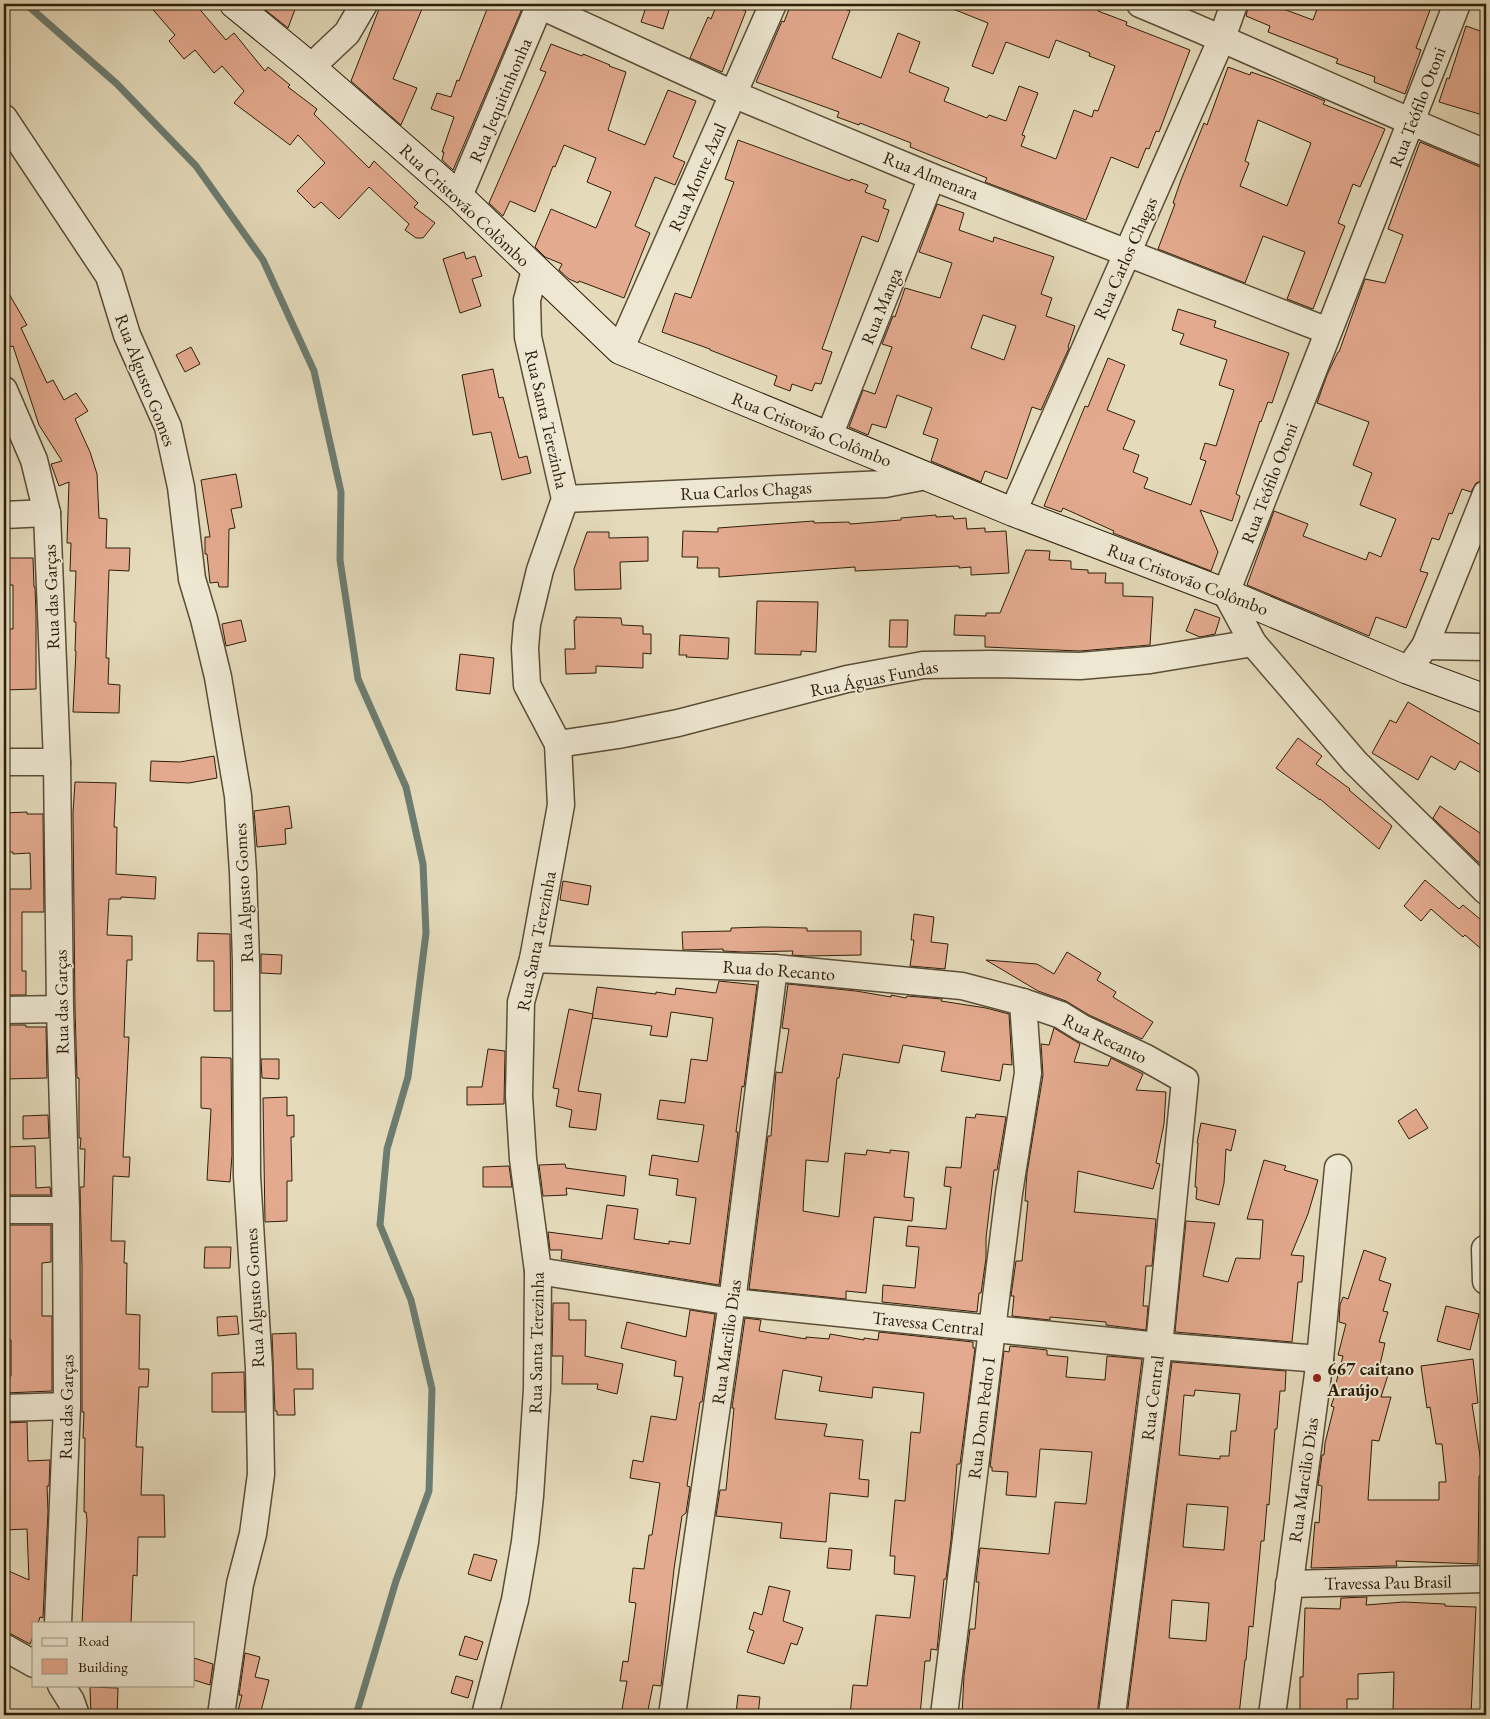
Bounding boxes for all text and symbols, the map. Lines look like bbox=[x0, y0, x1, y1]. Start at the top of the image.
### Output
street label: Rua Jequitinhonha bbox=[463, 34, 537, 166]
street label: Rua Teófilo Otoni bbox=[1383, 43, 1451, 171]
street label: Rua Monte Azul bbox=[663, 119, 731, 235]
street label: Rua Cristovão Colômbo bbox=[395, 138, 535, 272]
street label: Rua Almenara bbox=[880, 145, 983, 205]
street label: Rua Carlos Chagas bbox=[1088, 193, 1162, 323]
street label: Rua Manga bbox=[855, 264, 907, 348]
street label: Rua Algusto Gomes bbox=[110, 311, 182, 450]
street label: Rua Santa Terezinha bbox=[520, 347, 574, 492]
street label: Rua Cristovão Colômbo bbox=[729, 386, 895, 472]
street label: Rua Teófilo Otoni bbox=[1235, 419, 1303, 547]
street label: Rua Carlos Chagas bbox=[680, 475, 813, 505]
street label: Rua Cristovão Colômbo bbox=[1104, 538, 1272, 620]
street label: Rua das Garças bbox=[38, 544, 64, 650]
street label: Rua Águas Fundas bbox=[808, 654, 940, 702]
street label: Rua Algusto Gomes bbox=[228, 822, 258, 964]
street label: Rua Santa Terezinha bbox=[511, 868, 561, 1013]
street label: Rua das Garças bbox=[49, 949, 73, 1055]
street label: Rua do Recanto bbox=[722, 955, 836, 985]
street label: Rua Recanto bbox=[1059, 1008, 1151, 1068]
street label: Rua Algusto Gomes bbox=[239, 1227, 269, 1369]
street label: Rua Santa Terezinha bbox=[523, 1271, 549, 1414]
street label: Rua Marcilio Dias bbox=[706, 1278, 746, 1406]
street label: Travessa Central bbox=[871, 1306, 985, 1340]
street label: Rua das Garças bbox=[54, 1354, 78, 1460]
street label: Rua Central bbox=[1135, 1354, 1169, 1442]
street label: Rua Dom Pedro I bbox=[962, 1356, 1000, 1480]
place label: 667 caitano Araújo bbox=[1326, 1357, 1414, 1401]
marker: 667 caitano Araújo bbox=[1311, 1372, 1323, 1384]
street label: Rua Marcilio Dias bbox=[1283, 1416, 1323, 1544]
street label: Travessa Pau Brasil bbox=[1324, 1569, 1452, 1595]
legend bbox=[32, 1622, 195, 1686]
text: Road bbox=[78, 1631, 110, 1650]
text: Building bbox=[78, 1657, 128, 1676]

